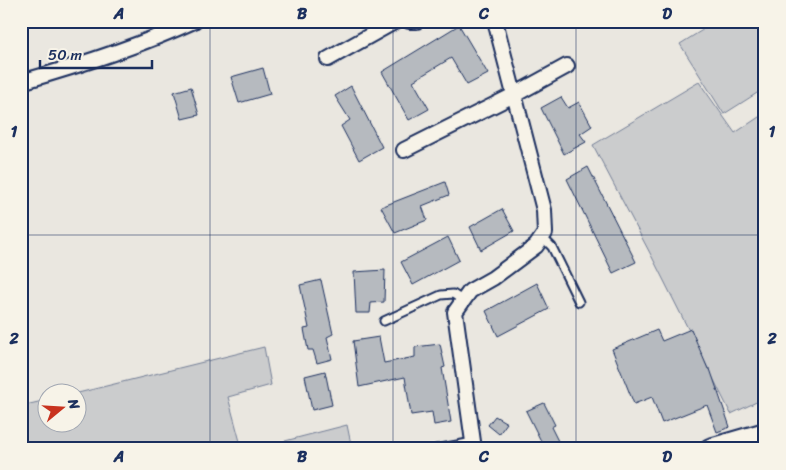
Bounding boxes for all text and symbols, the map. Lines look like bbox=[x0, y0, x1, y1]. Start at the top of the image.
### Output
text: A bbox=[113, 0, 124, 28]
text: B bbox=[297, 0, 308, 28]
text: C bbox=[478, 0, 490, 28]
text: D bbox=[662, 0, 672, 28]
scale bar bbox=[40, 38, 152, 70]
text: 50 m bbox=[48, 42, 83, 68]
text: 1 bbox=[11, 117, 18, 146]
text: 1 bbox=[769, 117, 776, 146]
text: 2 bbox=[8, 324, 19, 353]
text: 2 bbox=[766, 324, 777, 353]
north arrow bbox=[38, 382, 88, 432]
text: N bbox=[60, 395, 87, 413]
text: A bbox=[113, 442, 124, 470]
text: B bbox=[297, 442, 308, 470]
text: C bbox=[478, 442, 490, 470]
text: D bbox=[662, 442, 672, 470]

